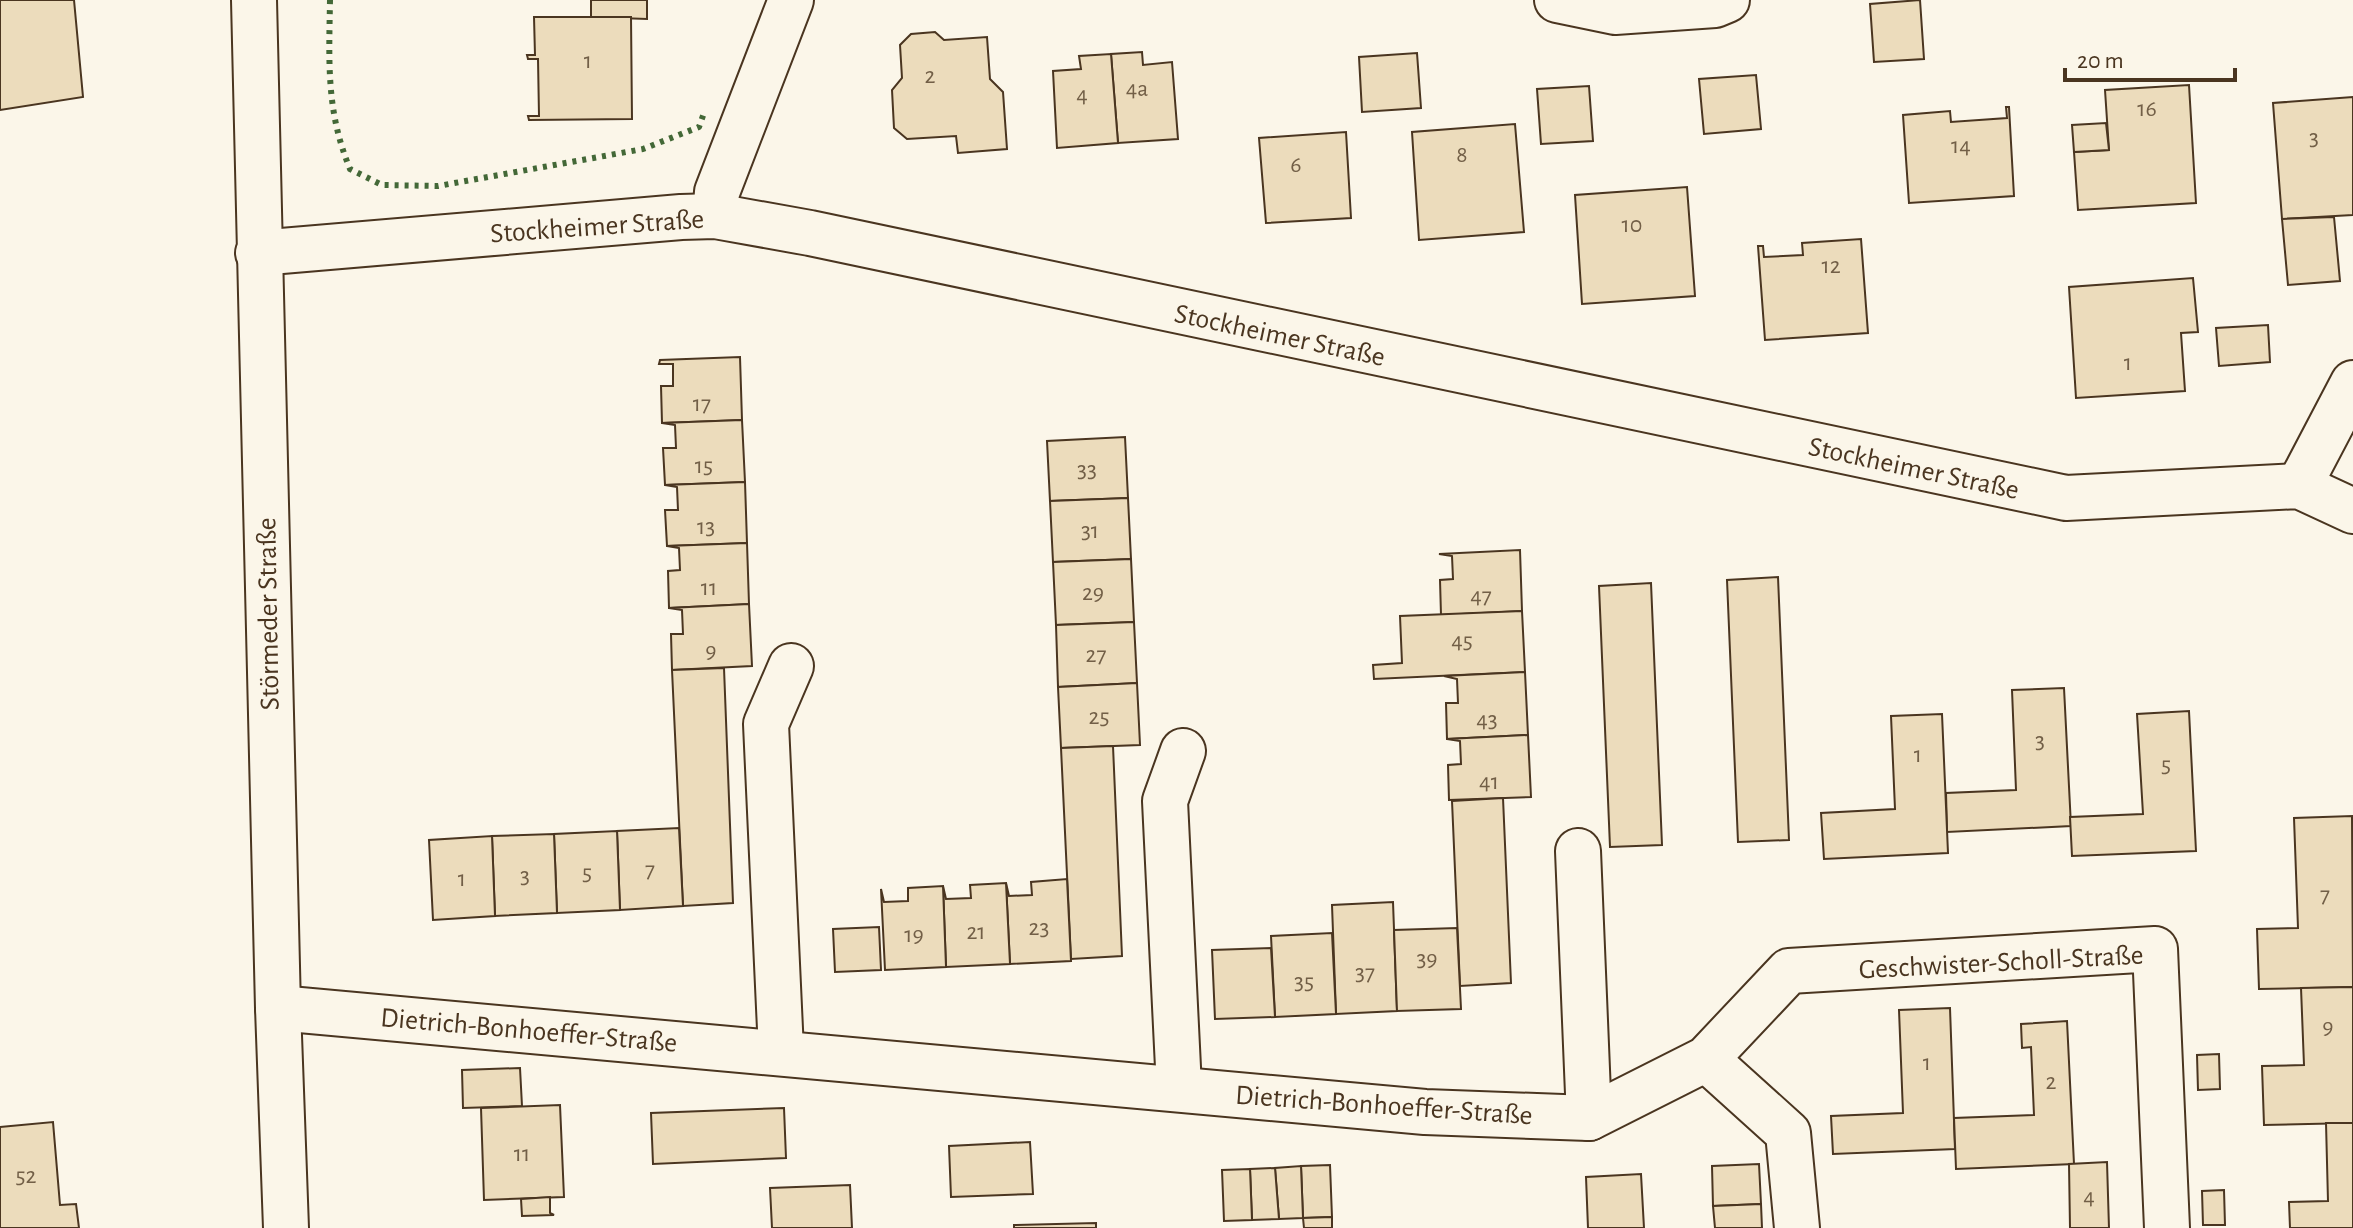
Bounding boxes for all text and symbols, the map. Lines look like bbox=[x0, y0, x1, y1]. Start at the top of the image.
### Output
scale bar bbox=[2065, 32, 2235, 82]
house number: 1 bbox=[584, 49, 592, 73]
text: 20 m bbox=[2077, 49, 2124, 73]
house number: 2 bbox=[925, 64, 936, 88]
house number: 4a bbox=[1126, 77, 1148, 101]
house number: 4 bbox=[1076, 83, 1088, 107]
house number: 16 bbox=[2137, 97, 2157, 121]
house number: 3 bbox=[2309, 126, 2319, 150]
house number: 14 bbox=[1951, 134, 1971, 158]
house number: 8 bbox=[1456, 143, 1468, 167]
house number: 6 bbox=[1290, 153, 1302, 177]
street label: Stockheimer Straße bbox=[489, 206, 705, 248]
house number: 10 bbox=[1622, 213, 1642, 237]
house number: 12 bbox=[1821, 254, 1841, 278]
street label: Stockheimer Straße bbox=[1172, 300, 1387, 372]
house number: 1 bbox=[2124, 351, 2132, 375]
house number: 17 bbox=[693, 392, 711, 416]
street label: Stockheimer Straße bbox=[1806, 433, 2021, 505]
house number: 15 bbox=[695, 454, 713, 478]
house number: 33 bbox=[1077, 458, 1097, 482]
house number: 13 bbox=[697, 515, 715, 539]
street label: Störmeder Straße bbox=[253, 517, 285, 711]
house number: 31 bbox=[1081, 519, 1099, 543]
house number: 11 bbox=[701, 576, 717, 600]
house number: 29 bbox=[1082, 581, 1104, 605]
house number: 47 bbox=[1470, 584, 1492, 608]
house number: 45 bbox=[1451, 629, 1473, 653]
house number: 9 bbox=[705, 639, 717, 663]
house number: 27 bbox=[1086, 643, 1106, 667]
house number: 25 bbox=[1089, 705, 1109, 729]
house number: 43 bbox=[1476, 708, 1498, 732]
house number: 3 bbox=[2035, 729, 2045, 753]
house number: 1 bbox=[1914, 743, 1922, 767]
house number: 5 bbox=[2161, 753, 2171, 777]
house number: 41 bbox=[1479, 770, 1499, 794]
house number: 7 bbox=[645, 858, 655, 882]
house number: 5 bbox=[582, 861, 592, 885]
house number: 3 bbox=[520, 864, 530, 888]
house number: 1 bbox=[458, 867, 466, 891]
house number: 7 bbox=[2320, 883, 2330, 907]
house number: 23 bbox=[1029, 916, 1049, 940]
house number: 21 bbox=[966, 920, 986, 944]
house number: 19 bbox=[904, 923, 924, 947]
street label: Geschwister-Scholl-Straße bbox=[1858, 942, 2144, 984]
house number: 39 bbox=[1416, 947, 1438, 971]
house number: 37 bbox=[1355, 961, 1375, 985]
house number: 35 bbox=[1294, 970, 1314, 994]
street label: Dietrich-Bonhoeffer-Straße bbox=[379, 1004, 678, 1058]
house number: 9 bbox=[2322, 1015, 2334, 1039]
house number: 1 bbox=[1923, 1051, 1931, 1075]
house number: 2 bbox=[2046, 1070, 2057, 1094]
street label: Dietrich-Bonhoeffer-Straße bbox=[1234, 1082, 1533, 1130]
house number: 11 bbox=[514, 1142, 530, 1166]
house number: 52 bbox=[16, 1164, 37, 1188]
house number: 4 bbox=[2083, 1185, 2095, 1209]

